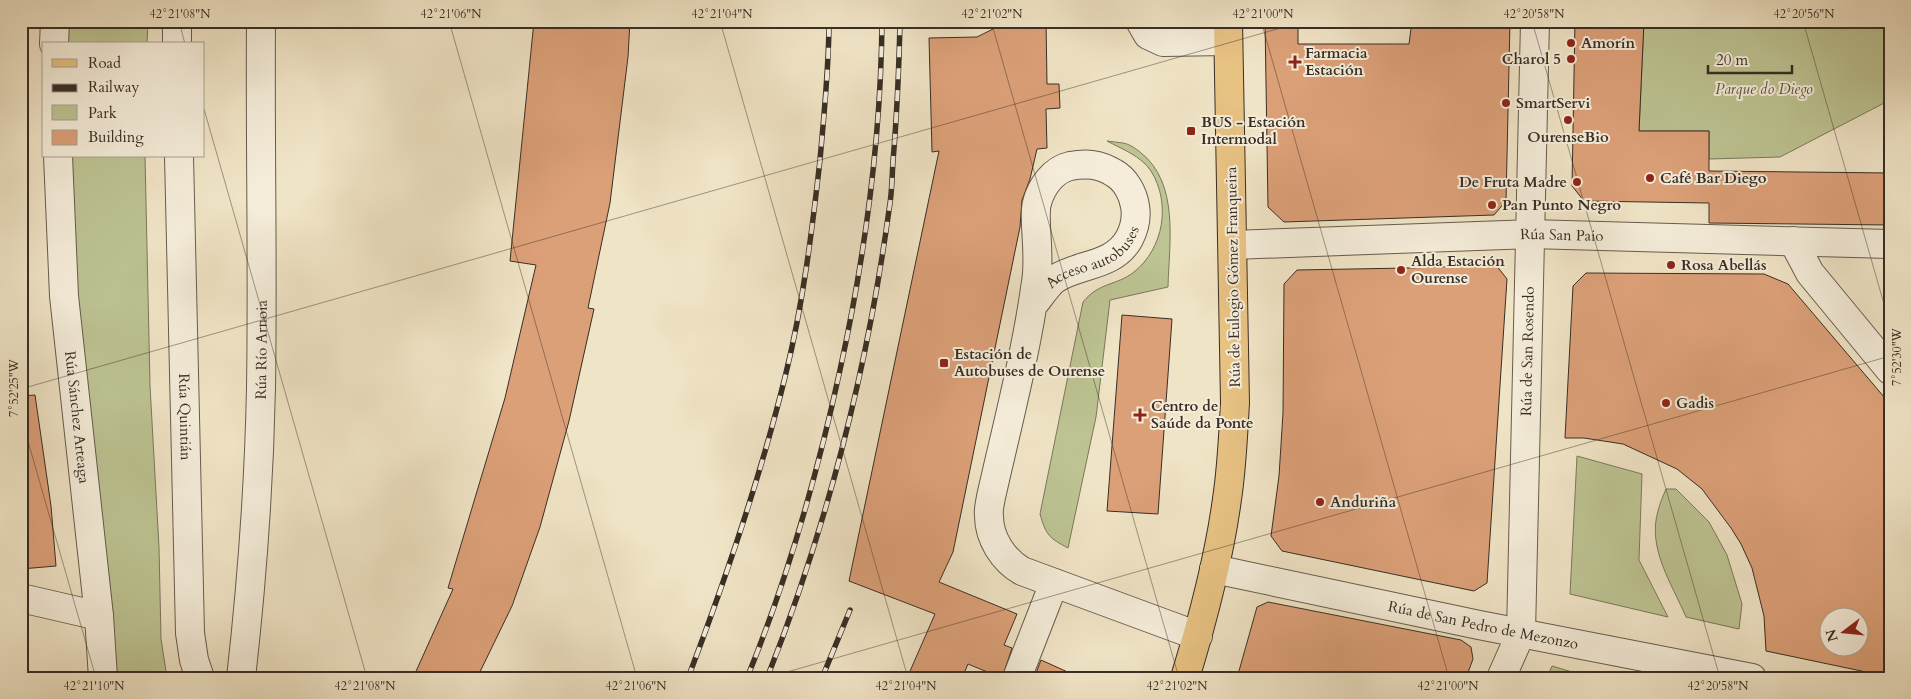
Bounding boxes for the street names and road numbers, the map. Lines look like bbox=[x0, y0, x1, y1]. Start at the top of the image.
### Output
street label: Rúa de Eulogio Gómez Franqueira bbox=[1221, 166, 1245, 387]
street label: Acceso autobuses bbox=[1041, 223, 1144, 293]
street label: Rúa San Paio bbox=[1520, 224, 1604, 246]
street label: Rúa de San Rosendo bbox=[1516, 286, 1539, 416]
street label: Rúa Río Arnoia bbox=[251, 300, 272, 400]
street label: Rúa Sánchez Arteaga bbox=[60, 350, 94, 485]
street label: Rúa Quintián bbox=[174, 373, 196, 461]
street label: Rúa de San Pedro de Mezonzo bbox=[1386, 596, 1580, 654]

